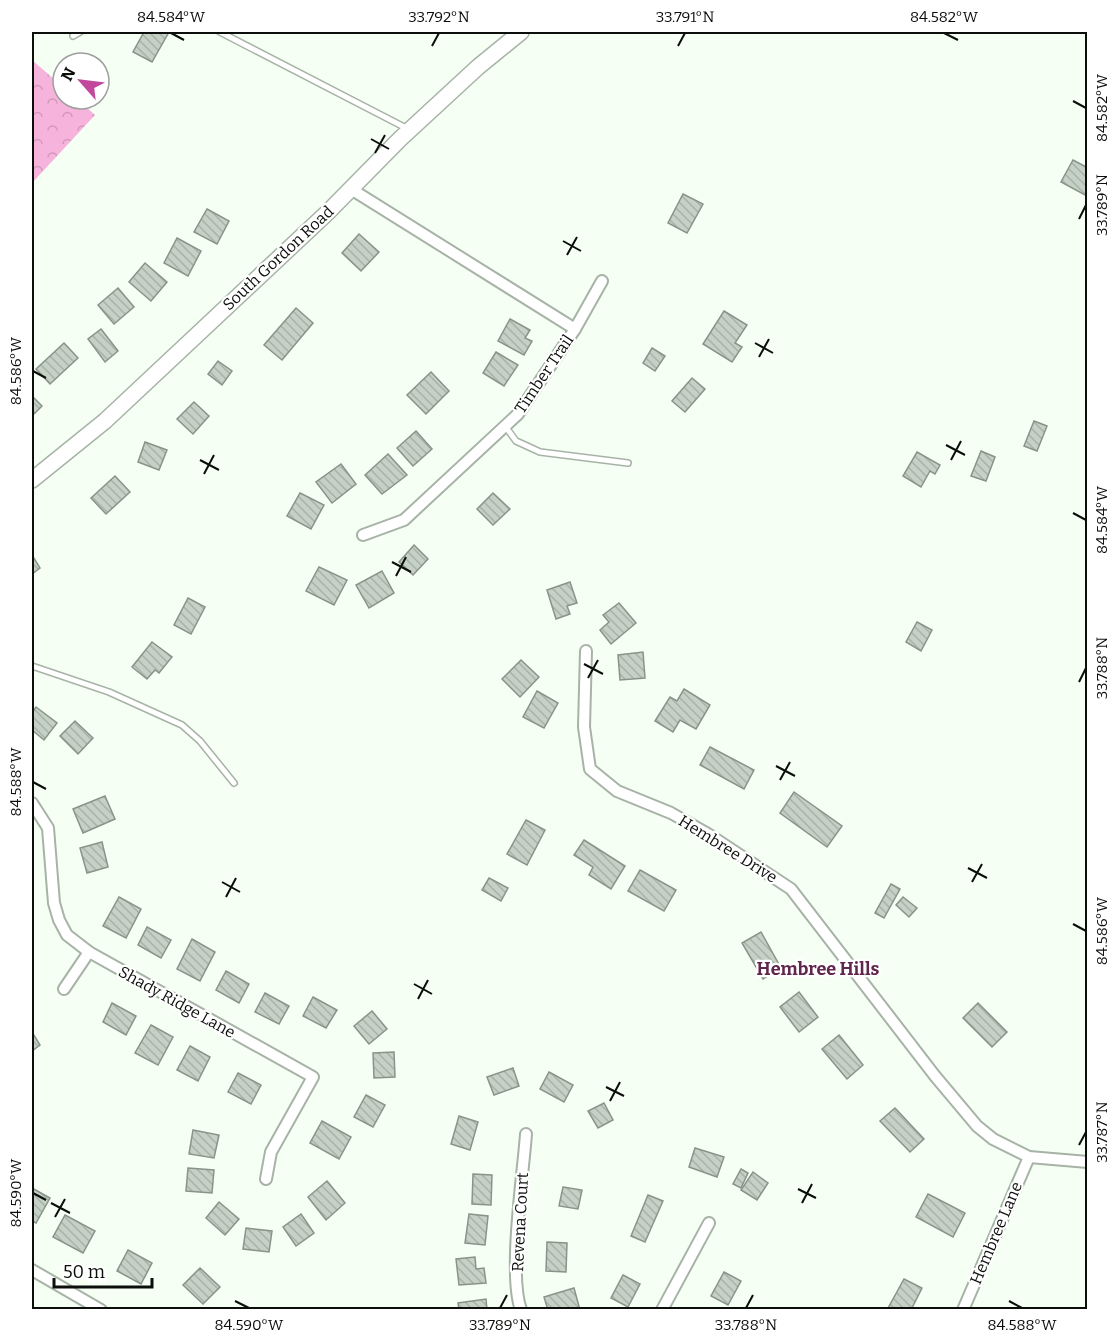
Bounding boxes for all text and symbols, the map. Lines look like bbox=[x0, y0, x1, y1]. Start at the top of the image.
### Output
text: 84.584°W bbox=[137, 8, 206, 26]
text: 33.792°N bbox=[408, 8, 470, 26]
text: 33.791°N bbox=[656, 8, 714, 26]
text: 84.582°W bbox=[910, 8, 979, 26]
north arrow bbox=[51, 51, 111, 111]
text: N bbox=[57, 64, 79, 84]
text: 84.582°W bbox=[1093, 73, 1111, 142]
text: 33.789°N bbox=[1093, 174, 1111, 236]
street label: South Gordon Road bbox=[219, 201, 338, 314]
street label: Timber Trail bbox=[511, 331, 578, 417]
text: 84.586°W bbox=[7, 336, 25, 405]
text: 84.584°W bbox=[1093, 485, 1111, 554]
text: 33.788°N bbox=[1093, 637, 1111, 699]
text: 84.588°W bbox=[7, 747, 25, 817]
street label: Hembree Drive bbox=[675, 811, 781, 887]
text: 84.586°W bbox=[1093, 896, 1111, 965]
district label: Hembree Hills bbox=[757, 958, 880, 980]
street label: Shady Ridge Lane bbox=[115, 962, 239, 1042]
text: 33.787°N bbox=[1093, 1101, 1111, 1163]
text: 84.590°W bbox=[7, 1158, 25, 1227]
street label: Revena Court bbox=[508, 1172, 532, 1272]
street label: Hembree Lane bbox=[966, 1179, 1026, 1287]
scale bar bbox=[54, 1251, 152, 1289]
text: 50 m bbox=[63, 1261, 105, 1283]
text: 84.590°W bbox=[215, 1316, 284, 1334]
text: 33.789°N bbox=[469, 1316, 531, 1334]
text: 33.788°N bbox=[715, 1316, 777, 1334]
text: 84.588°W bbox=[987, 1316, 1057, 1334]

